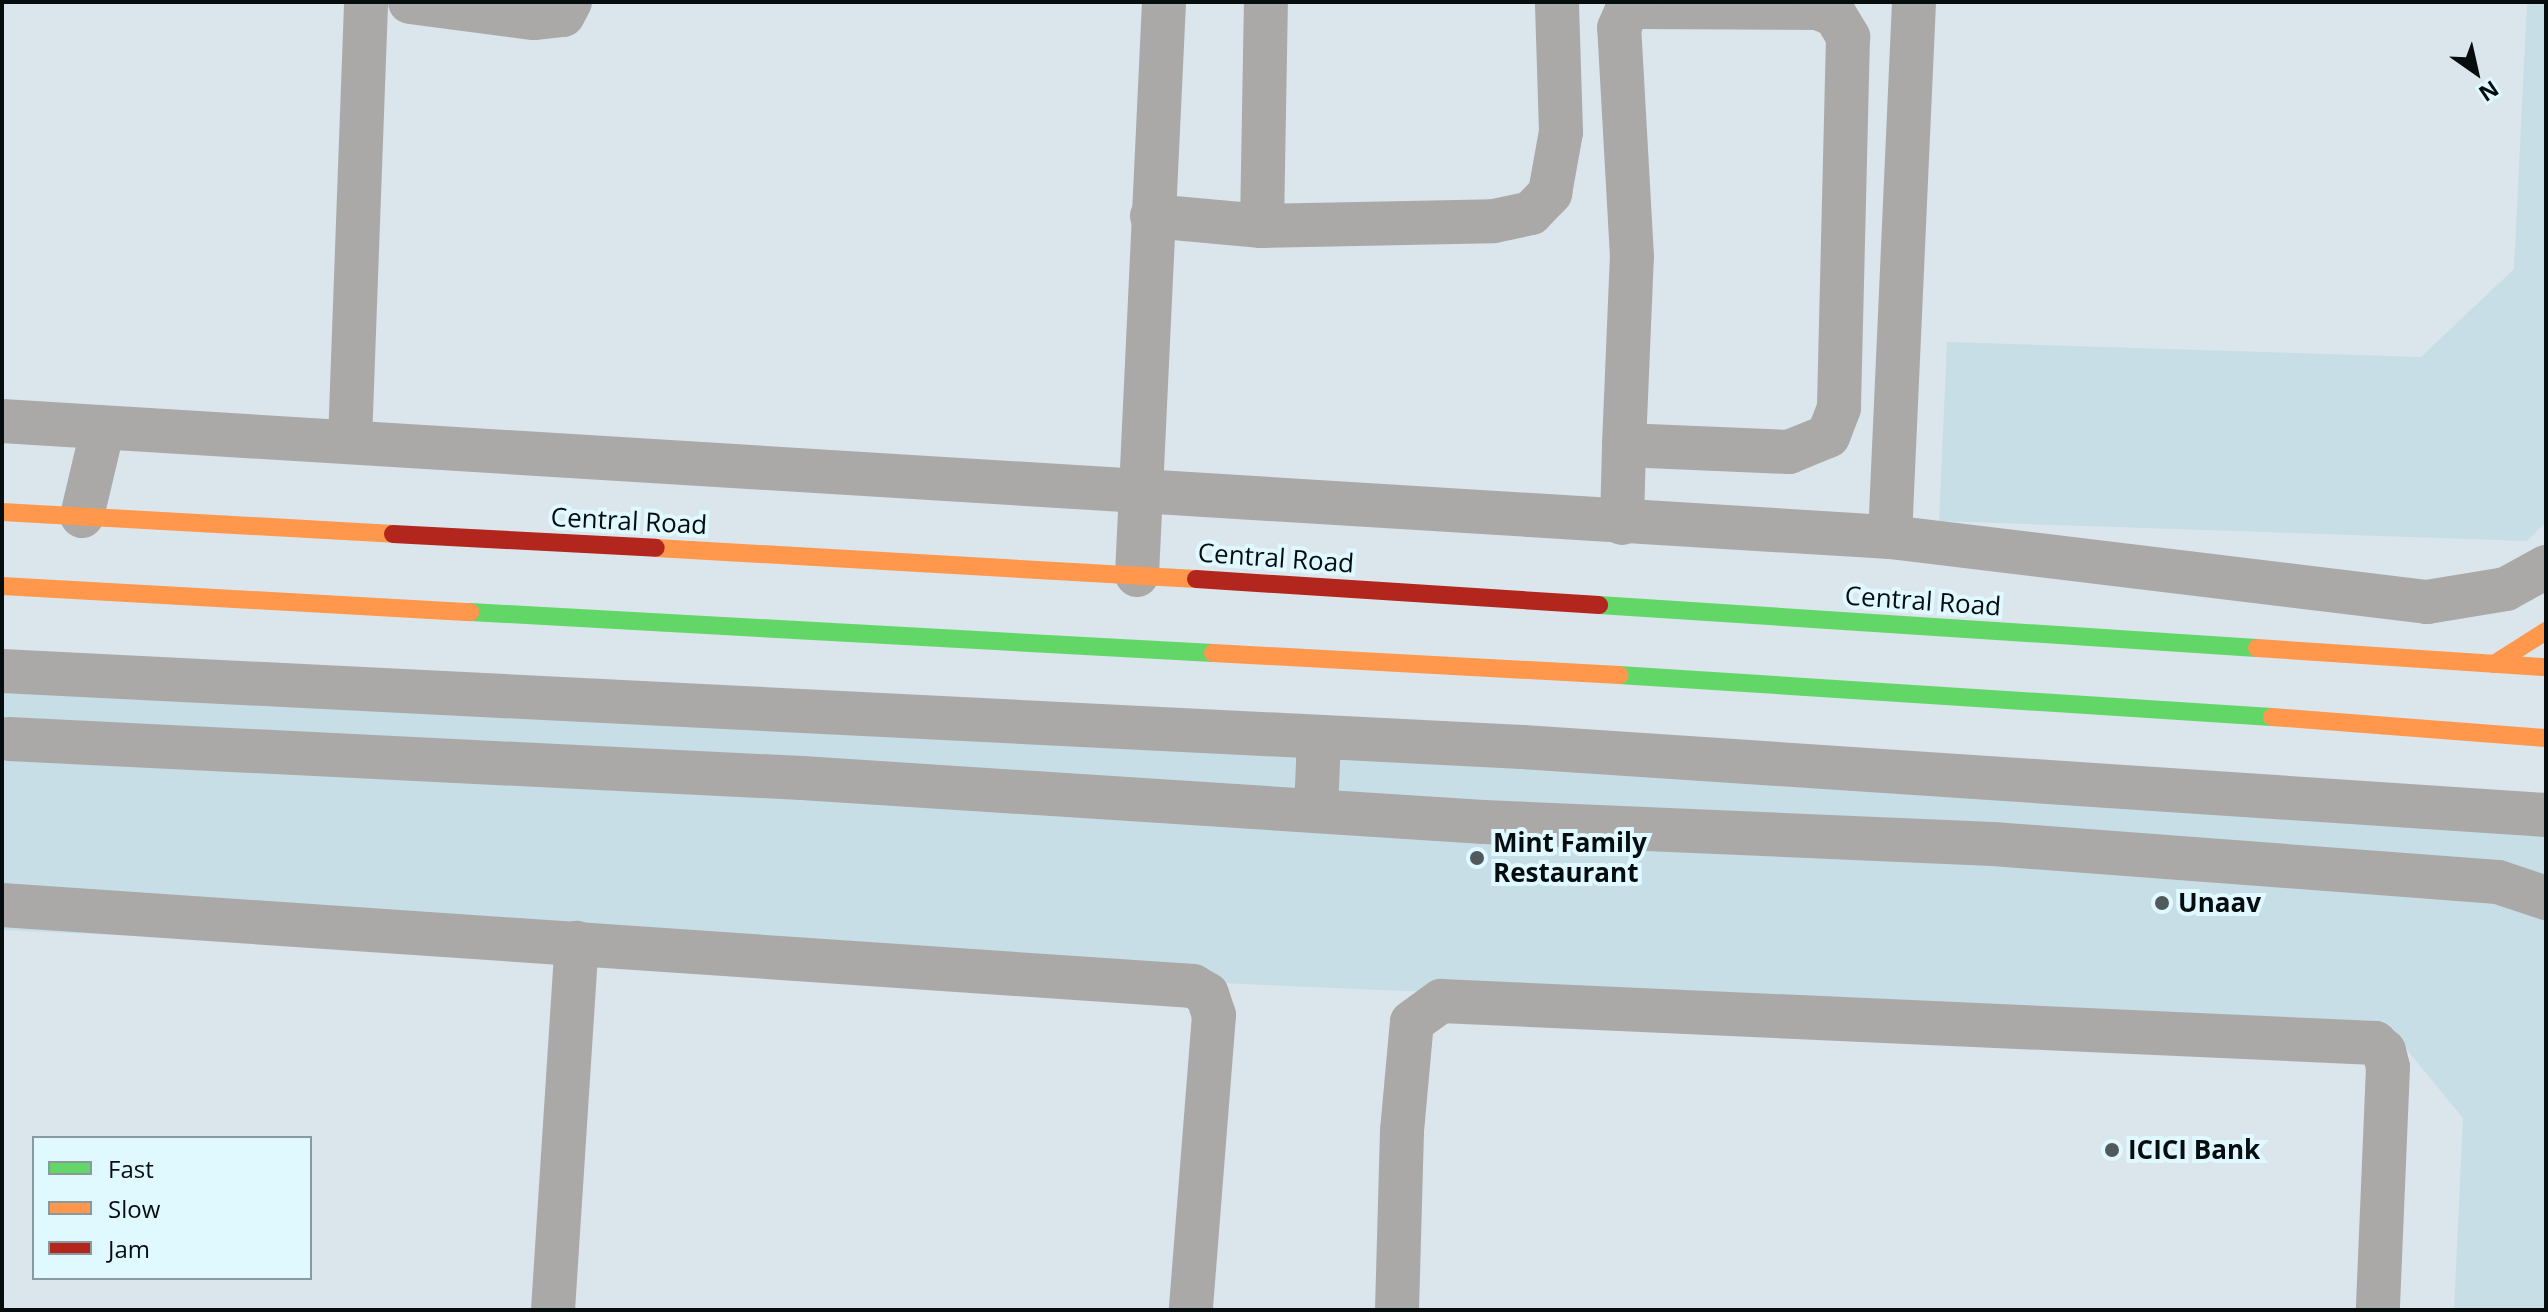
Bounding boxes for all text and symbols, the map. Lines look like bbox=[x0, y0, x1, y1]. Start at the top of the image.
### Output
north arrow bbox=[2436, 32, 2516, 112]
text: N bbox=[2474, 74, 2505, 109]
street label: Central Road bbox=[550, 501, 708, 541]
street label: Central Road bbox=[1197, 537, 1355, 579]
street label: Central Road bbox=[1844, 580, 2002, 622]
place label: Mint Family Restaurant bbox=[1493, 827, 1647, 888]
marker: Mint Family Restaurant bbox=[1468, 849, 1486, 867]
place label: Unaav bbox=[2178, 887, 2261, 919]
marker: Unaav bbox=[2153, 894, 2171, 912]
place label: ICICI Bank bbox=[2128, 1134, 2260, 1166]
legend bbox=[32, 1136, 312, 1280]
marker: ICICI Bank bbox=[2103, 1141, 2121, 1159]
text: Fast bbox=[108, 1152, 154, 1185]
text: Slow bbox=[108, 1192, 160, 1225]
text: Jam bbox=[108, 1232, 150, 1265]

